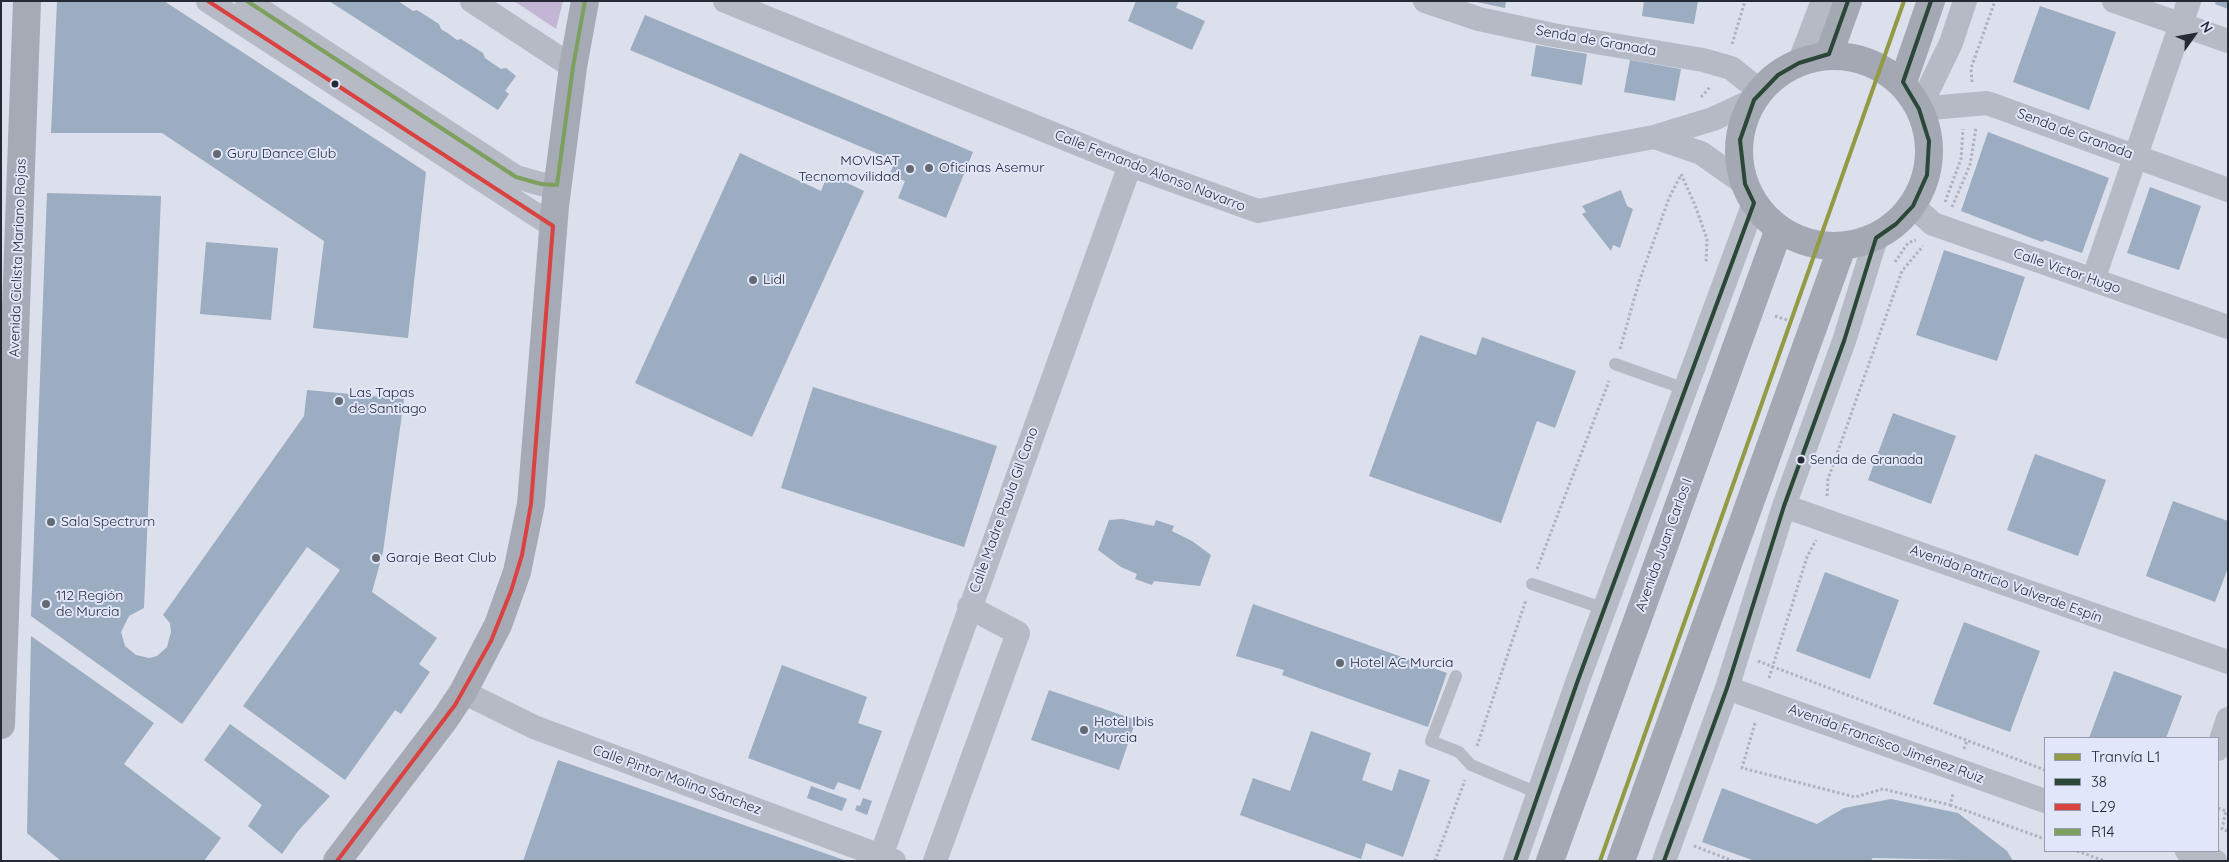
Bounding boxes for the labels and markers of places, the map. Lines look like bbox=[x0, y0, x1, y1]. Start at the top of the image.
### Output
unlabelled marker bbox=[330, 79, 340, 89]
place label: Guru Dance Club bbox=[227, 146, 336, 162]
marker: Guru Dance Club bbox=[211, 148, 223, 160]
place label: MOVISAT Tecnomovilidad bbox=[798, 153, 900, 186]
place label: Oficinas Asemur bbox=[939, 160, 1045, 176]
marker: Oficinas Asemur bbox=[923, 162, 935, 174]
marker: MOVISAT Tecnomovilidad bbox=[904, 163, 916, 175]
place label: Lidl bbox=[763, 272, 785, 288]
marker: Lidl bbox=[747, 274, 759, 286]
place label: Las Tapas de Santiago bbox=[349, 385, 427, 418]
marker: Las Tapas de Santiago bbox=[333, 395, 345, 407]
place label: Senda de Granada bbox=[1810, 452, 1923, 468]
marker: Senda de Granada bbox=[1796, 455, 1806, 465]
place label: Sala Spectrum bbox=[61, 514, 155, 530]
marker: Sala Spectrum bbox=[45, 516, 57, 528]
place label: Garaje Beat Club bbox=[386, 550, 496, 566]
marker: Garaje Beat Club bbox=[370, 552, 382, 564]
place label: 112 Región de Murcia bbox=[56, 588, 123, 620]
marker: 112 Región de Murcia bbox=[40, 598, 52, 610]
place label: Hotel AC Murcia bbox=[1350, 655, 1453, 671]
marker: Hotel AC Murcia bbox=[1334, 657, 1346, 669]
place label: Hotel Ibis Murcia bbox=[1094, 714, 1154, 746]
marker: Hotel Ibis Murcia bbox=[1078, 724, 1090, 736]

